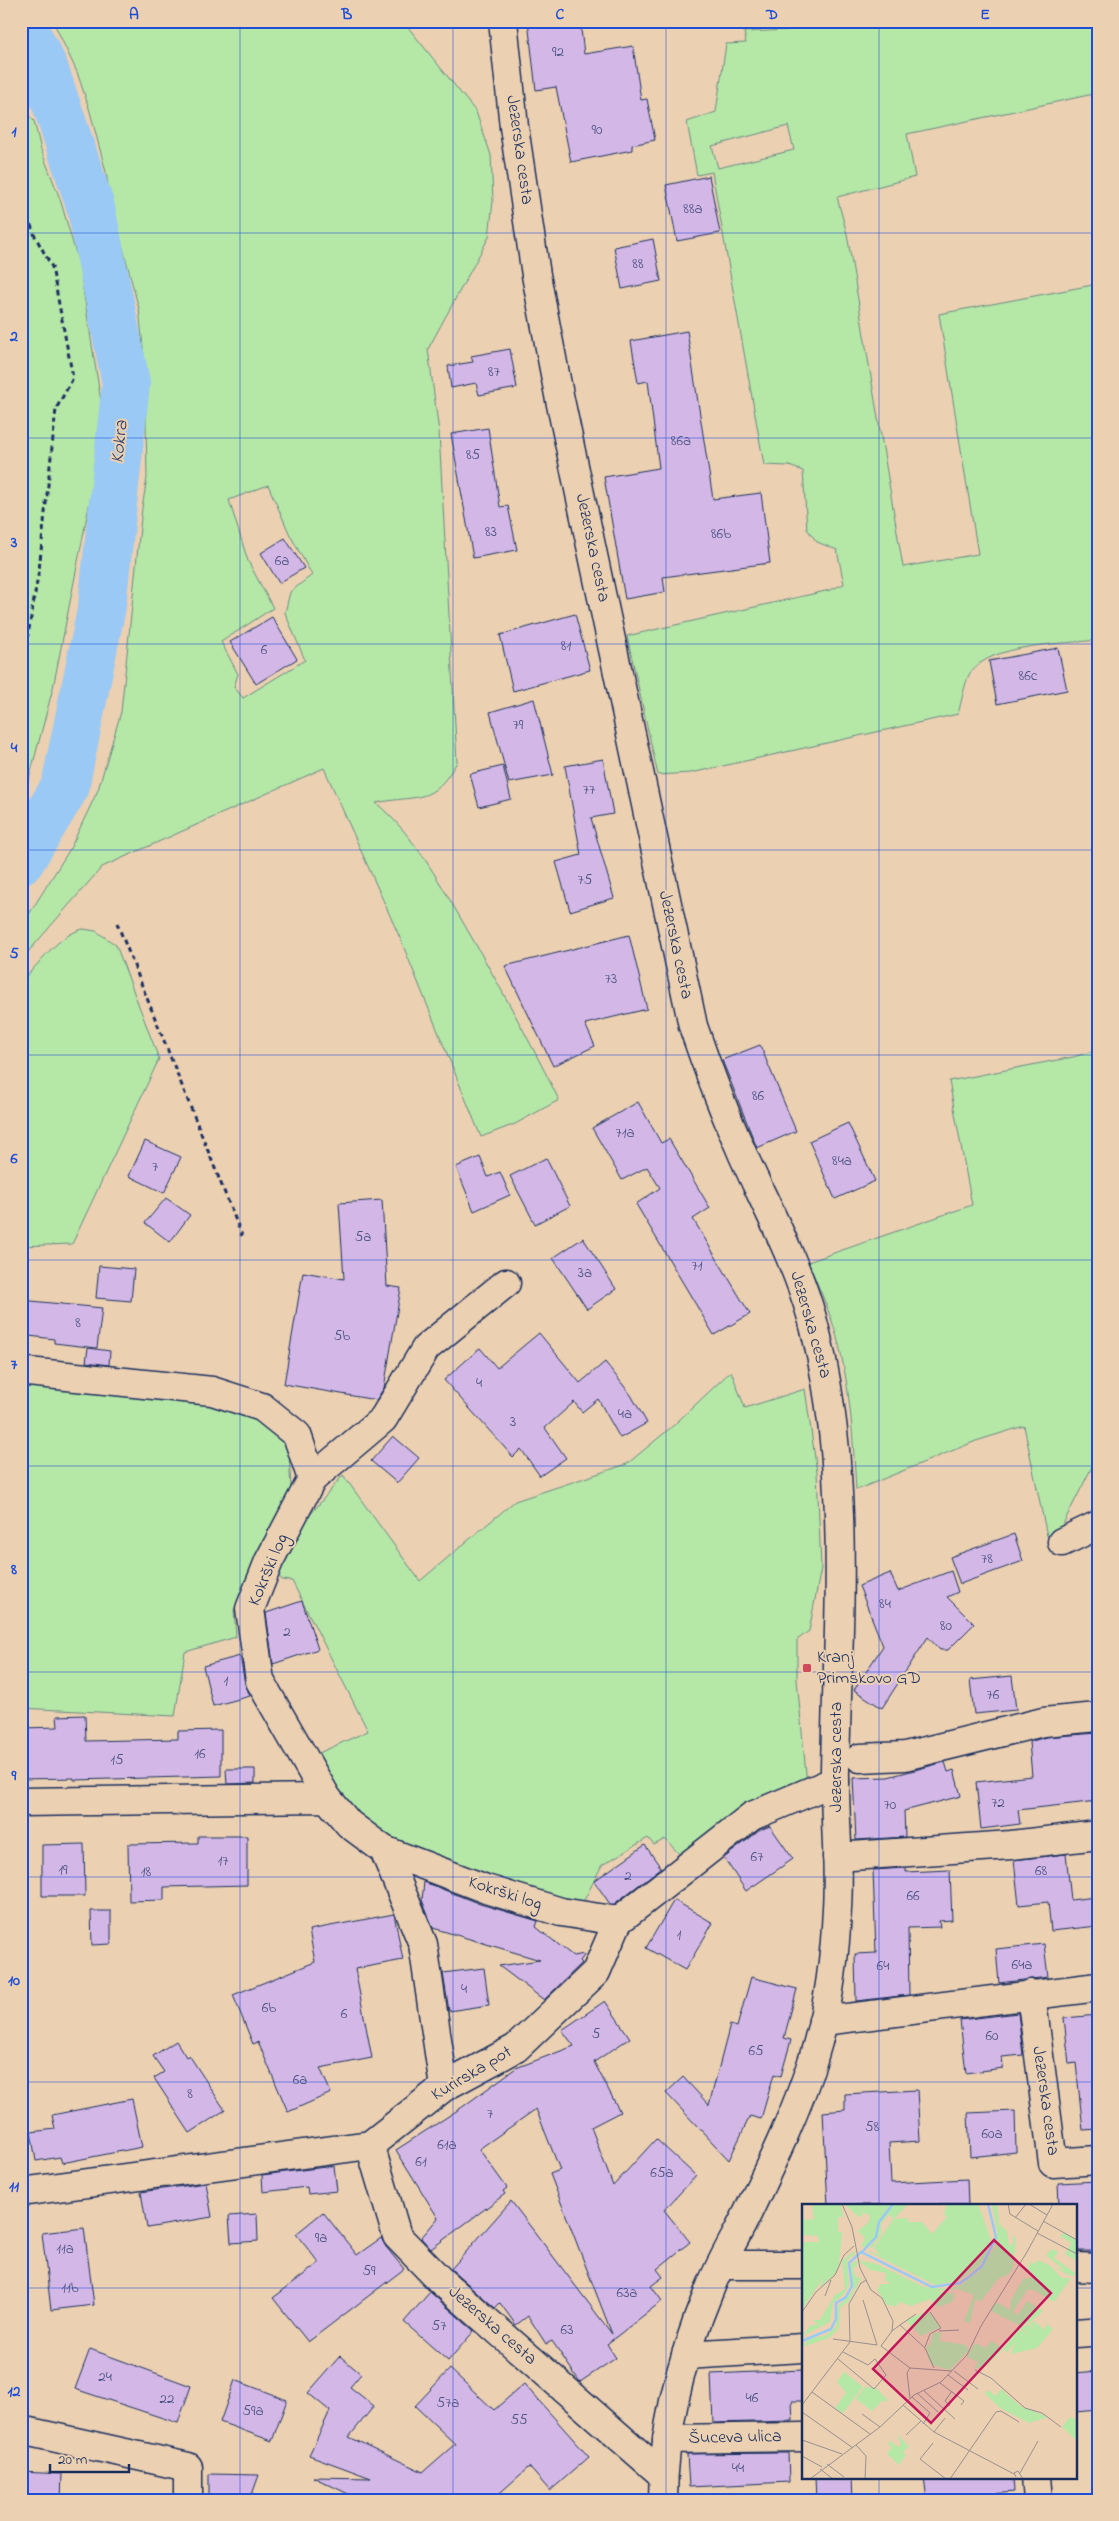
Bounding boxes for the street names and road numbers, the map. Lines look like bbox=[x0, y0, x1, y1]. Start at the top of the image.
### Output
street label: Jezerska cesta bbox=[498, 94, 540, 206]
street label: Jezerska cesta bbox=[568, 491, 616, 605]
street label: Jezerska cesta bbox=[651, 888, 699, 1002]
street label: Jezerska cesta bbox=[782, 1268, 838, 1382]
street label: Kokrški log bbox=[242, 1530, 297, 1611]
street label: Jezerska cesta bbox=[824, 1702, 850, 1812]
street label: Kokrški log bbox=[464, 1870, 545, 1919]
street label: Kurirska pot bbox=[427, 2040, 517, 2108]
street label: Jezerska cesta bbox=[1024, 2045, 1066, 2157]
street label: Jezerska cesta bbox=[442, 2280, 542, 2372]
street label: Šuceva ulica bbox=[688, 2424, 782, 2452]

